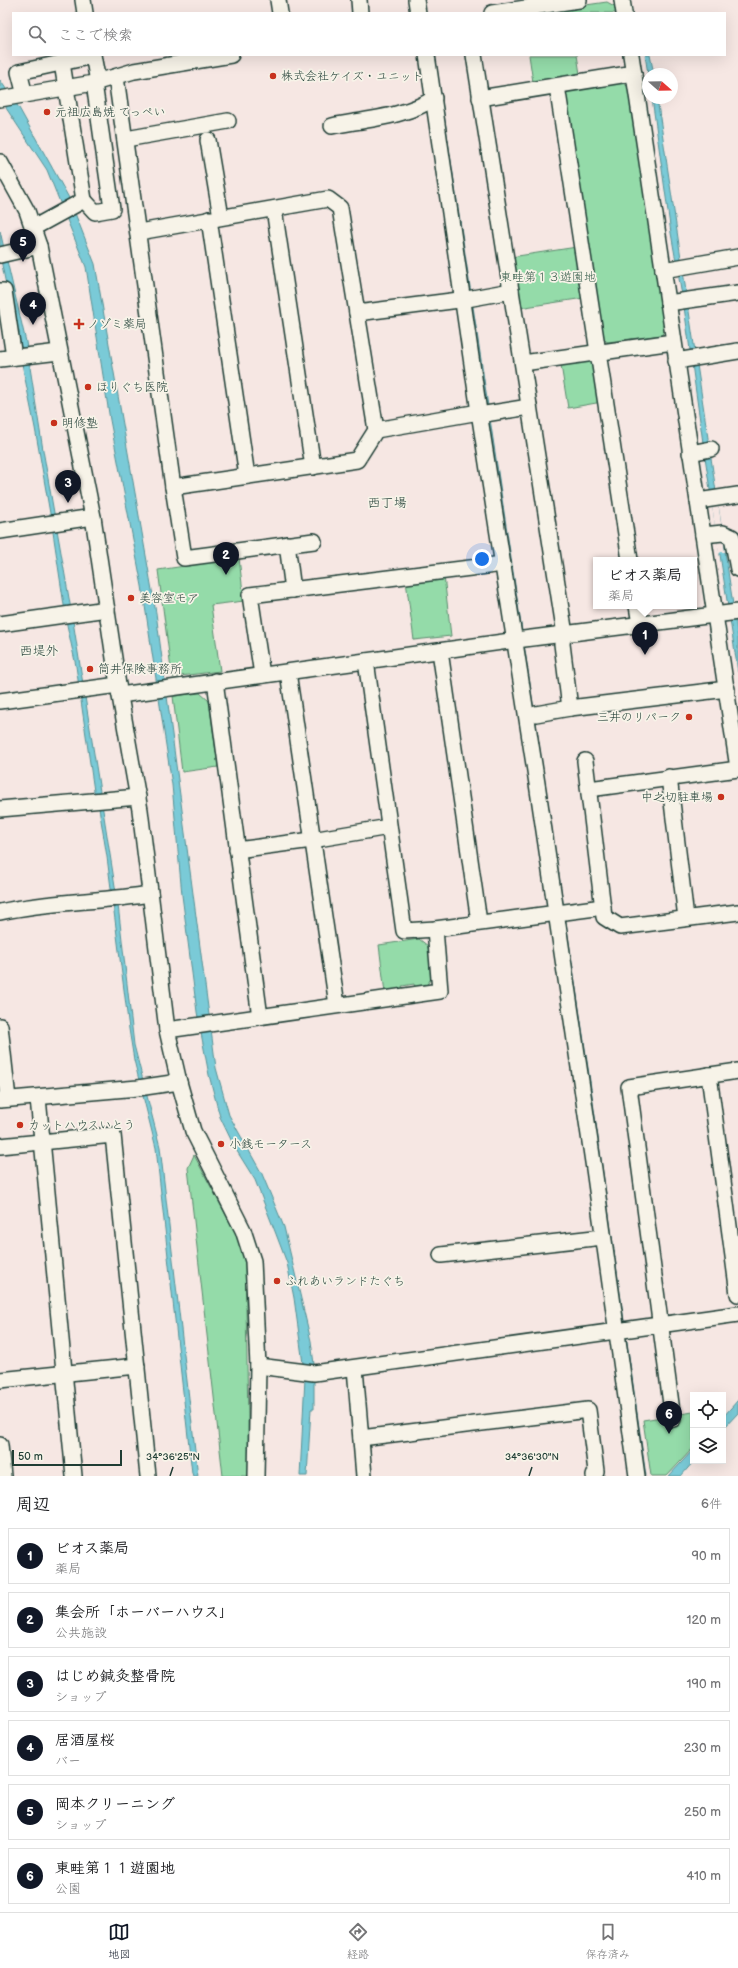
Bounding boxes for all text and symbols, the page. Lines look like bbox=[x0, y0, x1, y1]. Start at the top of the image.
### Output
search box bbox=[12, 12, 726, 56]
icon: search bbox=[26, 23, 48, 45]
text: ここで検索 bbox=[58, 26, 133, 45]
north arrow bbox=[642, 68, 678, 104]
place label: 株式会社ケイズ・ユニット bbox=[281, 69, 424, 84]
marker: 株式会社ケイズ・ユニット bbox=[268, 71, 278, 81]
place label: 元祖広島焼 てっぺい bbox=[55, 105, 166, 120]
marker: 元祖広島焼 てっぺい bbox=[42, 107, 52, 117]
pin: 5 bbox=[10, 229, 36, 262]
park label: 東畦第１３遊園地 bbox=[500, 270, 596, 285]
pin: 4 bbox=[20, 292, 46, 325]
place label: ノゾミ薬局 bbox=[87, 317, 147, 332]
marker: ノゾミ薬局 bbox=[74, 319, 84, 329]
place label: ほりぐち医院 bbox=[96, 380, 168, 395]
marker: ほりぐち医院 bbox=[83, 382, 93, 392]
place label: 明修塾 bbox=[62, 416, 98, 431]
marker: 明修塾 bbox=[49, 418, 59, 428]
pin: 3 bbox=[55, 470, 81, 503]
district label: 西丁場 bbox=[367, 495, 407, 511]
pin: 2 bbox=[213, 542, 239, 575]
your location bbox=[472, 549, 492, 569]
popup bbox=[593, 557, 697, 609]
text: ビオス薬局 bbox=[608, 566, 682, 585]
text: 薬局 bbox=[608, 588, 634, 604]
place label: 美容室モア bbox=[139, 591, 199, 606]
marker: 美容室モア bbox=[126, 593, 136, 603]
pin: 1 bbox=[632, 622, 658, 655]
district label: 西堤外 bbox=[19, 643, 59, 659]
place label: 筒井保険事務所 bbox=[98, 662, 182, 677]
marker: 筒井保険事務所 bbox=[85, 664, 95, 674]
place label: 三井のリパーク bbox=[597, 710, 681, 725]
marker: 三井のリパーク bbox=[684, 712, 694, 722]
place label: 中之切駐車場 bbox=[641, 790, 713, 805]
marker: 中之切駐車場 bbox=[716, 792, 726, 802]
place label: カットハウスいとう bbox=[28, 1118, 135, 1133]
marker: カットハウスいとう bbox=[15, 1120, 25, 1130]
place label: 小銭モータース bbox=[229, 1137, 312, 1152]
marker: 小銭モータース bbox=[216, 1139, 226, 1149]
place label: ふれあいランドたぐち bbox=[285, 1274, 405, 1289]
marker: ふれあいランドたぐち bbox=[272, 1276, 282, 1286]
map controls bbox=[690, 1392, 726, 1464]
button: locate bbox=[690, 1392, 726, 1428]
pin: 6 bbox=[656, 1401, 682, 1434]
button: layers bbox=[690, 1428, 726, 1464]
scale bar bbox=[12, 1448, 122, 1467]
text: 50 m bbox=[18, 1450, 43, 1463]
text: 34°36'25"N bbox=[146, 1451, 200, 1463]
text: 34°36'30"N bbox=[505, 1451, 559, 1463]
text: 周辺 bbox=[16, 1495, 50, 1515]
text: 6件 bbox=[701, 1496, 722, 1512]
text: ビオス薬局 bbox=[55, 1539, 129, 1558]
text: 1 bbox=[27, 1548, 33, 1564]
text: 90 m bbox=[692, 1548, 721, 1564]
text: 薬局 bbox=[55, 1561, 81, 1577]
text: 集会所「ホーバーハウス」 bbox=[55, 1603, 234, 1622]
text: 2 bbox=[26, 1612, 34, 1628]
text: 120 m bbox=[686, 1612, 721, 1628]
text: 公共施設 bbox=[55, 1625, 107, 1641]
text: はじめ鍼灸整骨院 bbox=[55, 1667, 175, 1686]
text: 3 bbox=[26, 1676, 34, 1692]
text: 190 m bbox=[687, 1676, 721, 1692]
text: ショップ bbox=[55, 1689, 106, 1705]
text: 居酒屋桜 bbox=[55, 1731, 115, 1750]
text: 4 bbox=[26, 1740, 34, 1756]
text: 230 m bbox=[684, 1740, 721, 1756]
text: バー bbox=[55, 1753, 81, 1769]
text: 岡本クリーニング bbox=[55, 1795, 175, 1814]
text: 5 bbox=[26, 1804, 34, 1820]
text: 250 m bbox=[684, 1804, 721, 1820]
text: ショップ bbox=[55, 1817, 106, 1833]
text: 東畦第１１遊園地 bbox=[55, 1859, 175, 1878]
text: 6 bbox=[26, 1868, 34, 1884]
text: 410 m bbox=[686, 1868, 721, 1884]
text: 公園 bbox=[55, 1881, 81, 1897]
tab: 地図 bbox=[108, 1921, 130, 1961]
tab: 経路 bbox=[347, 1921, 369, 1961]
tab: 保存済み bbox=[586, 1921, 630, 1961]

